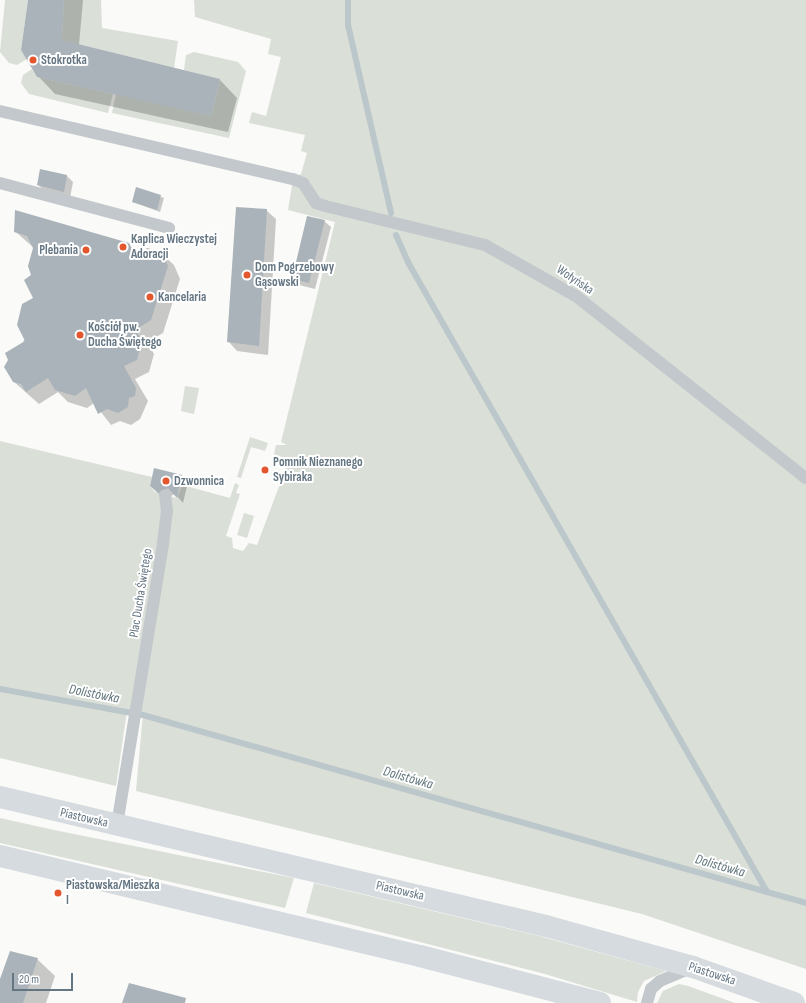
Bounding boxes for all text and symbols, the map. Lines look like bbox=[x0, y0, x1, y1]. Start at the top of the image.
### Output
place label: Stokrotka bbox=[41, 52, 87, 68]
marker: Stokrotka bbox=[28, 55, 38, 65]
place label: Kaplica Wieczystej Adoracji bbox=[131, 232, 217, 263]
place label: Plebania bbox=[39, 242, 78, 258]
marker: Kaplica Wieczystej Adoracji bbox=[118, 242, 128, 252]
marker: Plebania bbox=[81, 245, 91, 255]
place label: Dom Pogrzebowy Gąsowski bbox=[255, 260, 334, 291]
street label: Wołyńska bbox=[553, 262, 597, 298]
marker: Dom Pogrzebowy Gąsowski bbox=[242, 270, 252, 280]
place label: Kancelaria bbox=[158, 289, 206, 305]
marker: Kancelaria bbox=[145, 292, 155, 302]
place label: Kościół pw. Ducha Świętego bbox=[88, 320, 162, 351]
marker: Kościół pw. Ducha Świętego bbox=[75, 330, 85, 340]
place label: Pomnik Nieznanego Sybiraka bbox=[273, 455, 363, 486]
marker: Pomnik Nieznanego Sybiraka bbox=[260, 465, 270, 475]
place label: Dzwonnica bbox=[174, 473, 224, 489]
marker: Dzwonnica bbox=[161, 476, 171, 486]
street label: Plac Ducha Świętego bbox=[126, 547, 156, 639]
water label: Dolistówka bbox=[67, 681, 121, 707]
water label: Dolistówka bbox=[381, 763, 435, 793]
street label: Piastowska bbox=[59, 805, 109, 831]
water label: Dolistówka bbox=[693, 851, 747, 881]
place label: Piastowska/Mieszka I bbox=[66, 878, 160, 909]
street label: Piastowska bbox=[375, 878, 425, 904]
marker: Piastowska/Mieszka I bbox=[53, 888, 63, 898]
street label: Piastowska bbox=[686, 959, 738, 989]
scale bar bbox=[14, 965, 75, 991]
text: 20 m bbox=[19, 972, 39, 987]

